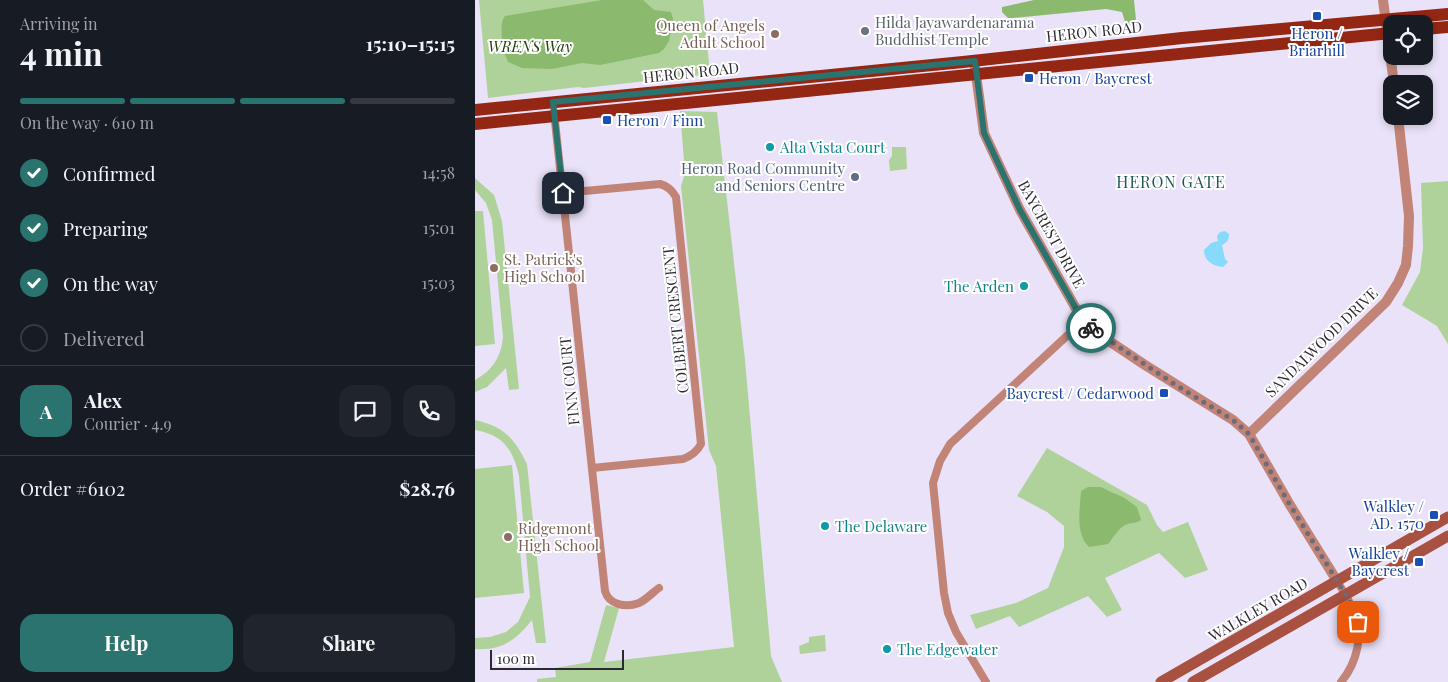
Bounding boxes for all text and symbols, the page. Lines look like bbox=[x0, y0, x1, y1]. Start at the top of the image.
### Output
marker: Heron / Briarhill bbox=[1311, 10, 1323, 22]
place label: Hilda Jayawardenarama Buddhist Temple bbox=[875, 12, 1035, 49]
text: Arriving in bbox=[20, 13, 98, 34]
place label: Queen of Angels Adult School bbox=[656, 15, 765, 52]
map controls bbox=[1383, 15, 1433, 125]
button: locate bbox=[1383, 15, 1433, 65]
street label: HERON ROAD bbox=[1045, 16, 1143, 46]
place label: Heron / Briarhill bbox=[1289, 23, 1345, 60]
marker: Hilda Jayawardenarama Buddhist Temple bbox=[859, 25, 871, 37]
marker: Queen of Angels Adult School bbox=[769, 28, 781, 40]
text: 15:10–15:15 bbox=[366, 30, 455, 56]
text: 4 min bbox=[20, 31, 103, 74]
park label: WRENS Way bbox=[488, 36, 572, 56]
street label: HERON ROAD bbox=[642, 57, 740, 87]
place label: Heron / Baycrest bbox=[1039, 68, 1152, 88]
marker: Heron / Baycrest bbox=[1023, 72, 1035, 84]
button: layers bbox=[1383, 75, 1433, 125]
place label: Heron / Finn bbox=[617, 110, 703, 130]
text: On the way · 610 m bbox=[20, 112, 154, 133]
marker: Heron / Finn bbox=[601, 114, 613, 126]
place label: Alta Vista Court bbox=[779, 137, 886, 157]
marker: Alta Vista Court bbox=[764, 141, 776, 153]
place label: Heron Road Community and Seniors Centre bbox=[681, 158, 845, 195]
icon: check bbox=[20, 159, 48, 187]
text: Confirmed bbox=[63, 160, 156, 186]
text: 14:58 bbox=[422, 162, 455, 183]
marker: Heron Road Community and Seniors Centre bbox=[849, 171, 861, 183]
district label: HERON GATE bbox=[1116, 171, 1226, 192]
pin bbox=[542, 172, 584, 214]
street label: BAYCREST DRIVE bbox=[1014, 176, 1090, 292]
icon: home bbox=[549, 179, 577, 207]
icon: check bbox=[20, 214, 48, 242]
text: Preparing bbox=[63, 215, 148, 241]
text: 15:01 bbox=[423, 217, 455, 238]
street label: COLBERT CRESCENT bbox=[657, 246, 693, 394]
place label: St. Patrick's High School bbox=[504, 249, 585, 286]
marker: St. Patrick's High School bbox=[488, 262, 500, 274]
icon: check bbox=[20, 269, 48, 297]
text: On the way bbox=[63, 270, 158, 296]
text: 15:03 bbox=[422, 272, 455, 293]
place label: The Arden bbox=[944, 276, 1014, 296]
marker: The Arden bbox=[1018, 280, 1030, 292]
street label: SANDALWOOD DRIVE bbox=[1260, 283, 1382, 401]
courier bbox=[1066, 303, 1116, 353]
icon: bike bbox=[1077, 314, 1105, 342]
text: Delivered bbox=[63, 325, 145, 351]
street label: FINN COURT bbox=[554, 336, 584, 426]
place label: Baycrest / Cedarwood bbox=[1006, 383, 1154, 403]
button: chat bbox=[339, 385, 391, 437]
button: phone bbox=[403, 385, 455, 437]
text: Alex bbox=[84, 387, 122, 413]
marker: Baycrest / Cedarwood bbox=[1158, 387, 1170, 399]
text: A bbox=[40, 398, 52, 424]
text: Courier · 4.9 bbox=[84, 413, 172, 434]
text: Order #6102 bbox=[20, 475, 125, 501]
text: $28.76 bbox=[399, 475, 455, 501]
place label: Walkley / AD. 1570 bbox=[1363, 496, 1424, 533]
marker: Walkley / AD. 1570 bbox=[1428, 509, 1440, 521]
place label: The Delaware bbox=[835, 516, 927, 536]
place label: Ridgemont High School bbox=[518, 518, 599, 555]
marker: The Delaware bbox=[819, 520, 831, 532]
marker: Ridgemont High School bbox=[502, 531, 514, 543]
place label: Walkley / Baycrest bbox=[1348, 543, 1410, 580]
marker: Walkley / Baycrest bbox=[1413, 556, 1425, 568]
street label: WALKLEY ROAD bbox=[1204, 572, 1311, 646]
pin bbox=[1337, 601, 1379, 643]
icon: bag bbox=[1344, 608, 1372, 636]
button: Help bbox=[20, 614, 233, 672]
button: Share bbox=[243, 614, 455, 672]
place label: The Edgewater bbox=[897, 639, 998, 659]
marker: The Edgewater bbox=[881, 643, 893, 655]
scale bar bbox=[490, 647, 624, 670]
text: 100 m bbox=[497, 649, 535, 668]

